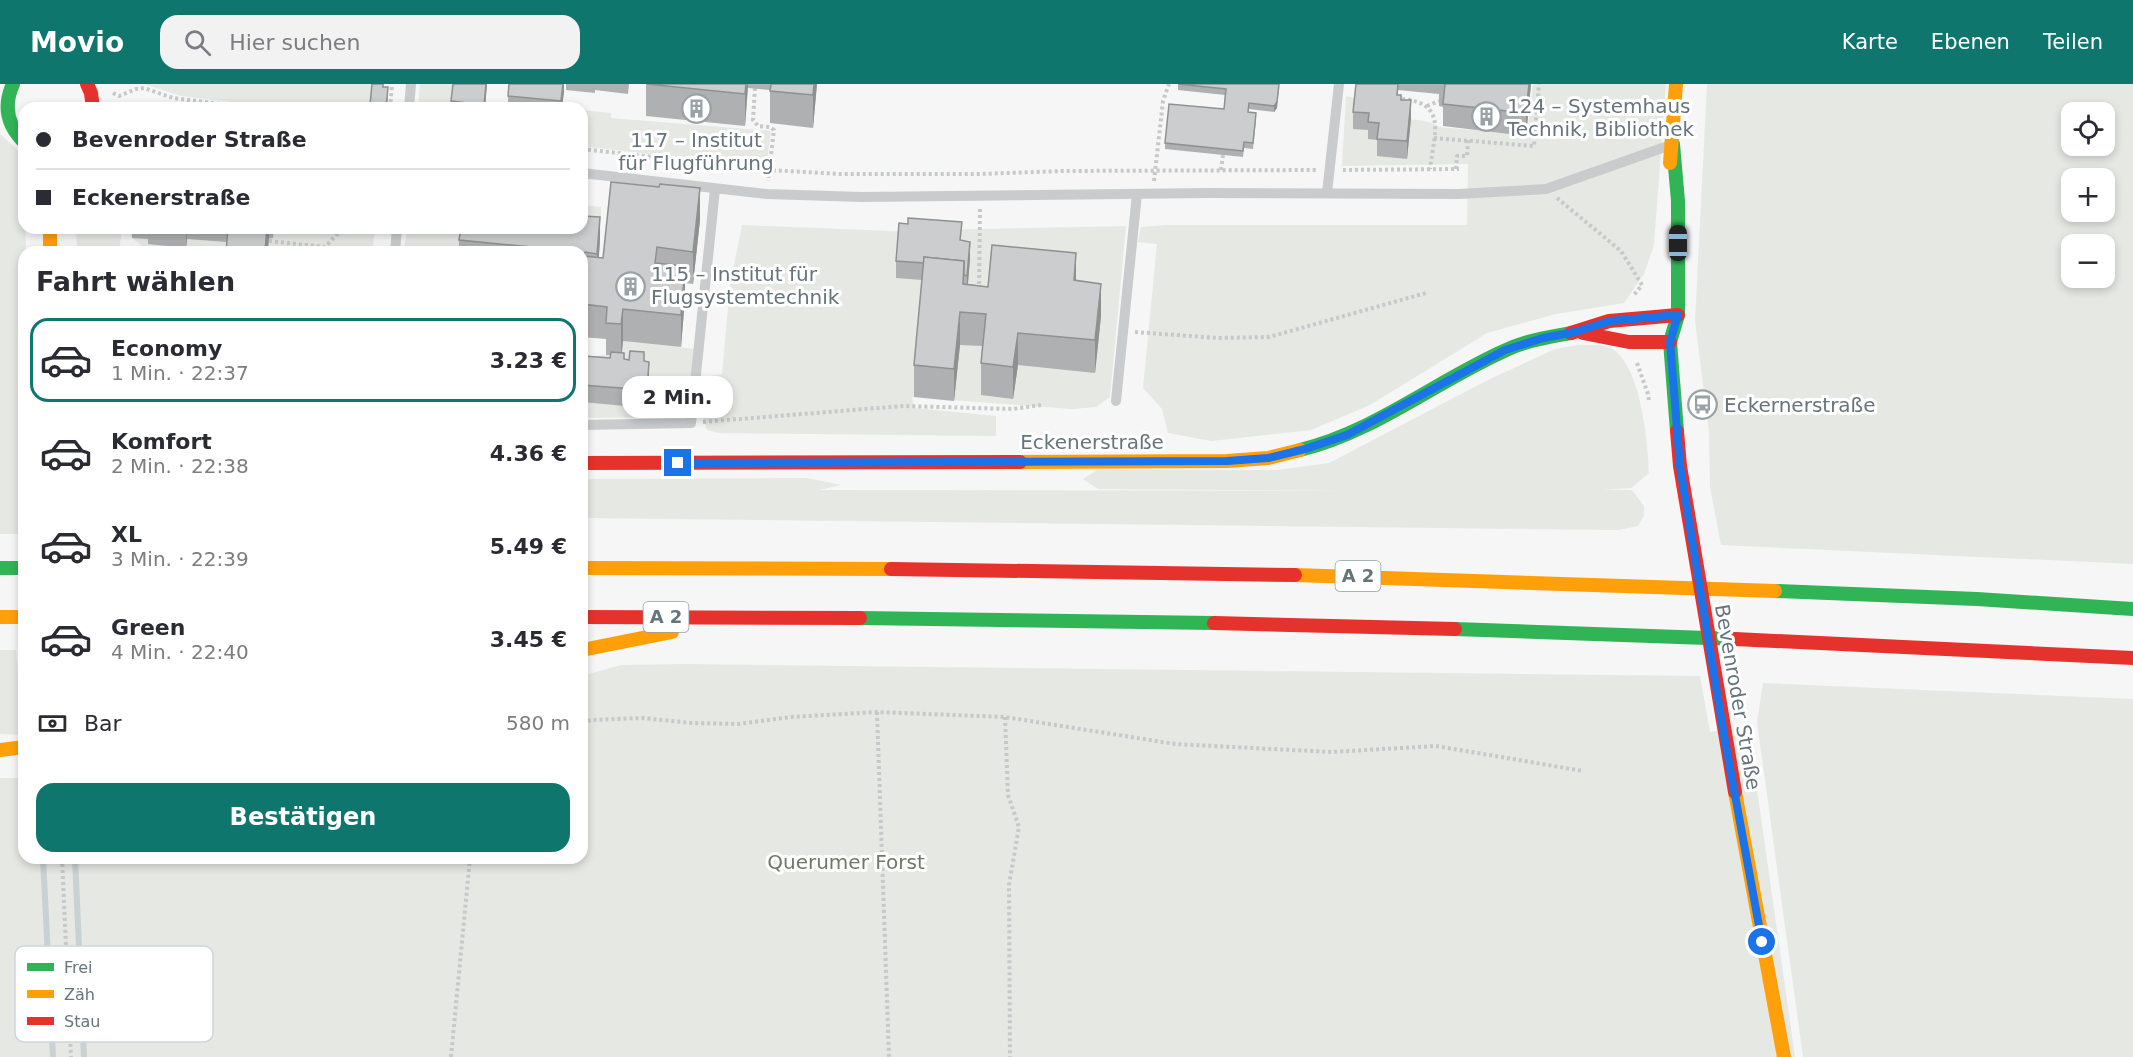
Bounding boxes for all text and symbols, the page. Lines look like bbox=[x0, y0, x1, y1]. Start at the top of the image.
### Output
search box bbox=[160, 15, 580, 69]
text: Movio bbox=[30, 26, 124, 59]
icon: search bbox=[181, 26, 214, 59]
text: Hier suchen bbox=[229, 30, 360, 55]
text: Karte bbox=[1842, 30, 1898, 54]
text: Ebenen bbox=[1931, 30, 2010, 54]
text: Teilen bbox=[2043, 30, 2103, 54]
building icon: 117 – Institut für Flugführung bbox=[680, 93, 712, 125]
place label: 124 – Systemhaus Technik, Bibliothek bbox=[1506, 94, 1694, 141]
building icon: 124 – Systemhaus Technik, Bibliothek bbox=[1470, 101, 1502, 133]
map controls bbox=[2061, 102, 2115, 288]
button: locate bbox=[2061, 102, 2115, 156]
text: Bevenroder Straße bbox=[72, 127, 307, 152]
place label: 117 – Institut für Flugführung bbox=[618, 128, 774, 175]
button: + bbox=[2061, 168, 2115, 222]
text: Eckenerstraße bbox=[72, 185, 251, 210]
car bbox=[1669, 225, 1687, 261]
button: − bbox=[2061, 234, 2115, 288]
place label: 115 – Institut für Flugsystemtechnik bbox=[651, 262, 840, 309]
text: Fahrt wählen bbox=[36, 266, 235, 297]
building icon: 115 – Institut für Flugsystemtechnik bbox=[614, 270, 646, 302]
icon: car bbox=[39, 333, 93, 387]
text: Economy bbox=[111, 336, 222, 361]
text: 3.23 € bbox=[490, 348, 567, 373]
text: 1 Min. · 22:37 bbox=[111, 361, 249, 385]
callout: 2 Min. bbox=[622, 376, 734, 418]
text: 2 Min. bbox=[643, 385, 712, 409]
bus stop icon: Eckernerstraße bbox=[1687, 389, 1719, 421]
place label: Eckernerstraße bbox=[1724, 393, 1876, 417]
icon: car bbox=[39, 426, 93, 480]
text: Komfort bbox=[111, 429, 212, 454]
street label: Eckenerstraße bbox=[1020, 430, 1164, 454]
text: 4.36 € bbox=[490, 441, 567, 466]
route end bbox=[664, 449, 691, 476]
text: 2 Min. · 22:38 bbox=[111, 454, 249, 478]
icon: car bbox=[39, 519, 93, 573]
text: XL bbox=[111, 522, 142, 547]
text: 5.49 € bbox=[490, 534, 567, 559]
text: 3 Min. · 22:39 bbox=[111, 547, 249, 571]
road number: A 2 bbox=[1336, 561, 1380, 591]
road number: A 2 bbox=[644, 602, 688, 632]
street label: Bevenroder Straße bbox=[1710, 602, 1766, 792]
icon: car bbox=[39, 612, 93, 666]
text: Green bbox=[111, 615, 185, 640]
text: 3.45 € bbox=[490, 627, 567, 652]
text: 4 Min. · 22:40 bbox=[111, 640, 249, 664]
icon: cash bbox=[36, 707, 69, 740]
text: Bar bbox=[84, 711, 122, 736]
text: 580 m bbox=[506, 711, 570, 735]
button: Bestätigen bbox=[36, 783, 570, 852]
park label: Querumer Forst bbox=[767, 850, 925, 874]
route start bbox=[1748, 928, 1775, 955]
legend bbox=[15, 946, 213, 1042]
text: Frei bbox=[64, 958, 93, 977]
text: Zäh bbox=[64, 985, 95, 1004]
text: Stau bbox=[64, 1012, 100, 1031]

